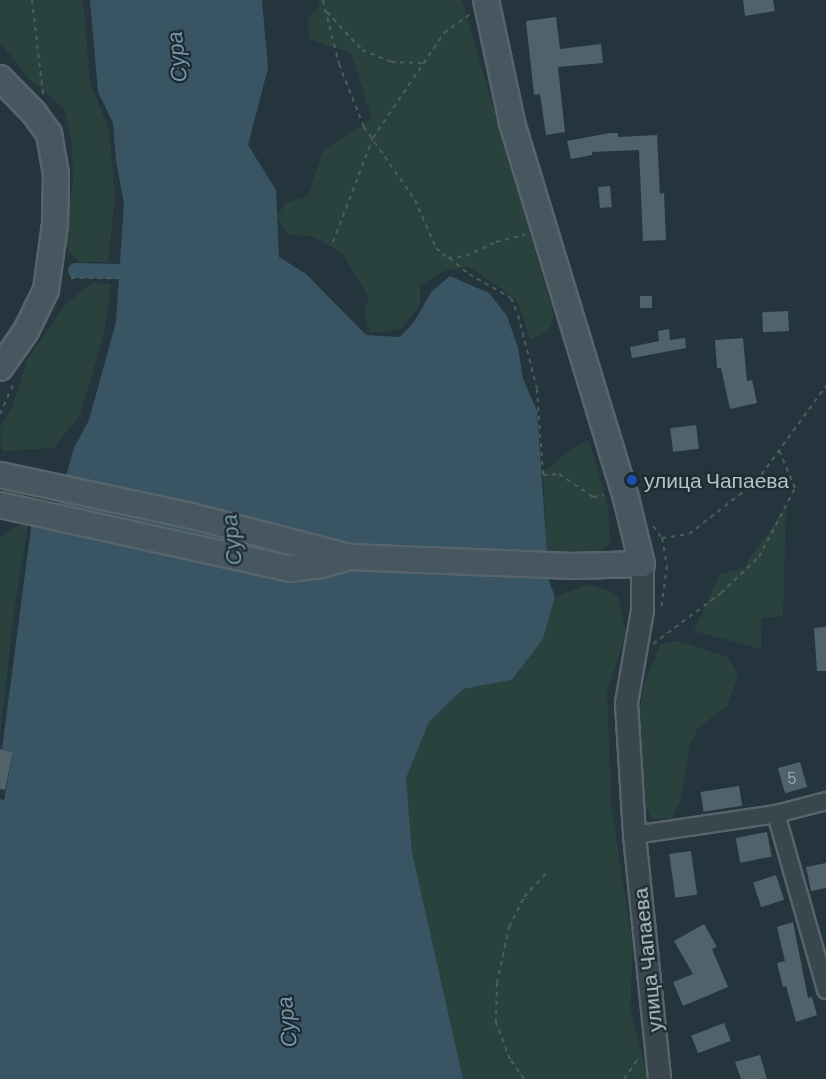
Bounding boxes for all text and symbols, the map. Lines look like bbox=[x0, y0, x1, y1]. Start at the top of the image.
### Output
water label: Сура bbox=[160, 30, 192, 84]
place label: улица Чапаева bbox=[644, 467, 789, 493]
marker: улица Чапаева bbox=[625, 473, 639, 487]
water label: Сура bbox=[215, 513, 247, 567]
house number: 5 bbox=[787, 766, 797, 788]
street label: улица Чапаева bbox=[627, 887, 667, 1033]
water label: Сура bbox=[270, 995, 302, 1049]

